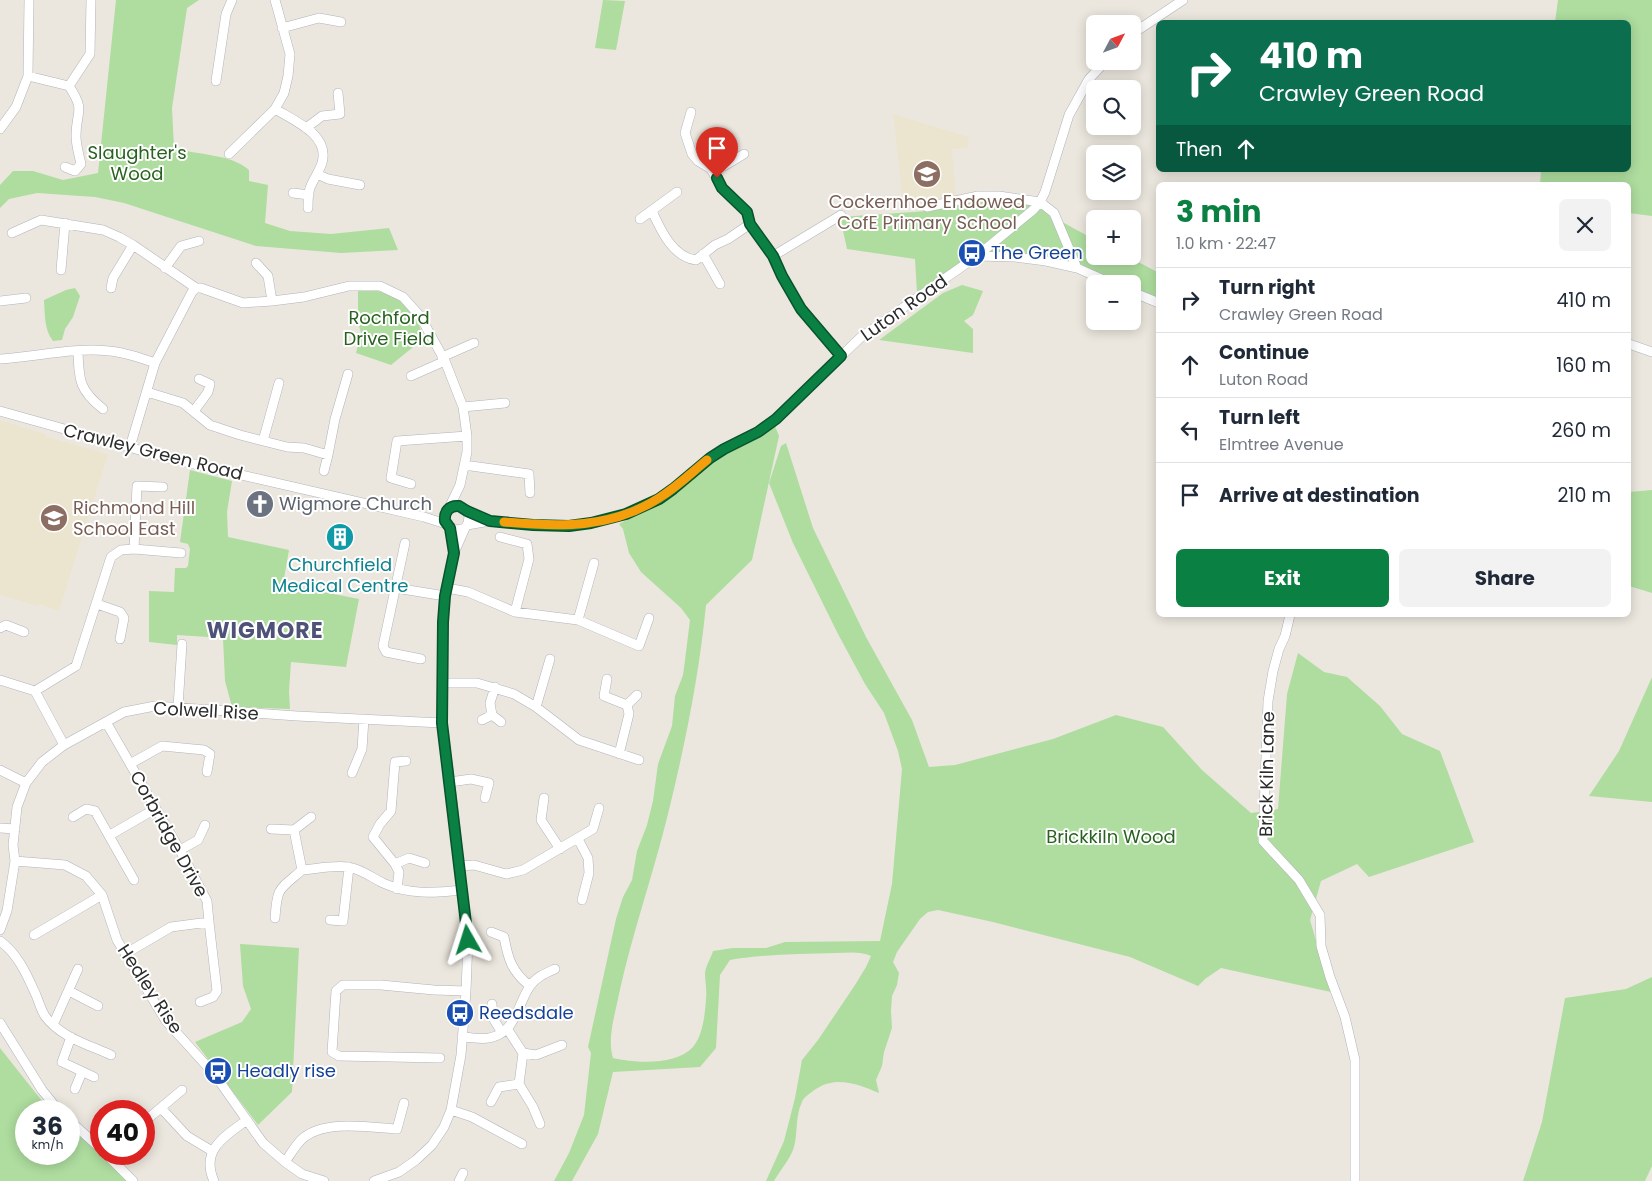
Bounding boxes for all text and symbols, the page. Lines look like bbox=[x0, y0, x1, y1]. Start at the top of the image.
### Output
north arrow bbox=[1086, 15, 1141, 70]
map controls bbox=[1086, 15, 1141, 330]
text: 410 m bbox=[1259, 31, 1363, 80]
icon: right bbox=[1176, 40, 1241, 105]
text: Crawley Green Road bbox=[1259, 78, 1484, 109]
button: search bbox=[1086, 80, 1141, 135]
pin bbox=[696, 127, 738, 178]
icon: arrive bbox=[703, 134, 731, 162]
icon: ahead bbox=[1232, 135, 1260, 163]
text: Then bbox=[1176, 136, 1222, 163]
park label: Slaughter's Wood bbox=[87, 140, 187, 186]
button: layers bbox=[1086, 145, 1141, 200]
school or university icon: Cockernhoe Endowed CofE Primary School bbox=[912, 159, 942, 189]
place label: Cockernhoe Endowed CofE Primary School bbox=[829, 189, 1025, 235]
text: 3 min bbox=[1176, 190, 1261, 233]
button: close bbox=[1559, 199, 1611, 251]
button: + bbox=[1086, 210, 1141, 265]
text: 1.0 km · 22:47 bbox=[1176, 232, 1276, 255]
bus stop icon: The Green bbox=[957, 238, 987, 268]
place label: The Green bbox=[991, 240, 1083, 265]
street label: Luton Road bbox=[855, 269, 952, 347]
text: Turn right bbox=[1219, 274, 1315, 301]
button: − bbox=[1086, 275, 1141, 330]
icon: right bbox=[1176, 286, 1204, 314]
text: 410 m bbox=[1556, 287, 1611, 314]
text: Crawley Green Road bbox=[1219, 303, 1383, 326]
park label: Rochford Drive Field bbox=[343, 305, 435, 351]
text: Continue bbox=[1219, 339, 1309, 366]
icon: ahead bbox=[1176, 351, 1204, 379]
text: 160 m bbox=[1556, 352, 1611, 379]
text: Luton Road bbox=[1219, 368, 1308, 391]
text: Turn left bbox=[1219, 404, 1300, 431]
icon: left bbox=[1176, 416, 1204, 444]
street label: Crawley Green Road bbox=[61, 417, 246, 486]
text: 260 m bbox=[1551, 417, 1611, 444]
text: Elmtree Avenue bbox=[1219, 433, 1344, 456]
icon: arrive bbox=[1176, 481, 1204, 509]
text: Arrive at destination bbox=[1219, 482, 1420, 509]
text: 210 m bbox=[1557, 482, 1611, 509]
church icon: Wigmore Church bbox=[245, 489, 275, 519]
place label: Wigmore Church bbox=[279, 491, 432, 516]
place label: Richmond Hill School East bbox=[73, 495, 195, 541]
school or university icon: Richmond Hill School East bbox=[39, 503, 69, 533]
building icon: Churchfield Medical Centre bbox=[325, 522, 355, 552]
button: Exit bbox=[1176, 549, 1389, 607]
button: Share bbox=[1399, 549, 1611, 607]
place label: Churchfield Medical Centre bbox=[272, 552, 408, 598]
district label: WIGMORE bbox=[206, 615, 324, 646]
street label: Colwell Rise bbox=[153, 695, 259, 726]
street label: Brick Kiln Lane bbox=[1253, 711, 1280, 837]
street label: Corbridge Drive bbox=[124, 766, 215, 901]
park label: Brickkiln Wood bbox=[1046, 824, 1176, 849]
position arrow bbox=[441, 913, 493, 965]
street label: Hedley Rise bbox=[112, 939, 189, 1038]
bus stop icon: Reedsdale bbox=[445, 998, 475, 1028]
place label: Reedsdale bbox=[479, 1000, 574, 1025]
bus stop icon: Headly rise bbox=[203, 1056, 233, 1086]
place label: Headly rise bbox=[237, 1058, 336, 1083]
speed limit sign: 40 bbox=[90, 1100, 155, 1165]
text: 36 bbox=[32, 1109, 63, 1144]
text: km/h bbox=[32, 1136, 63, 1153]

